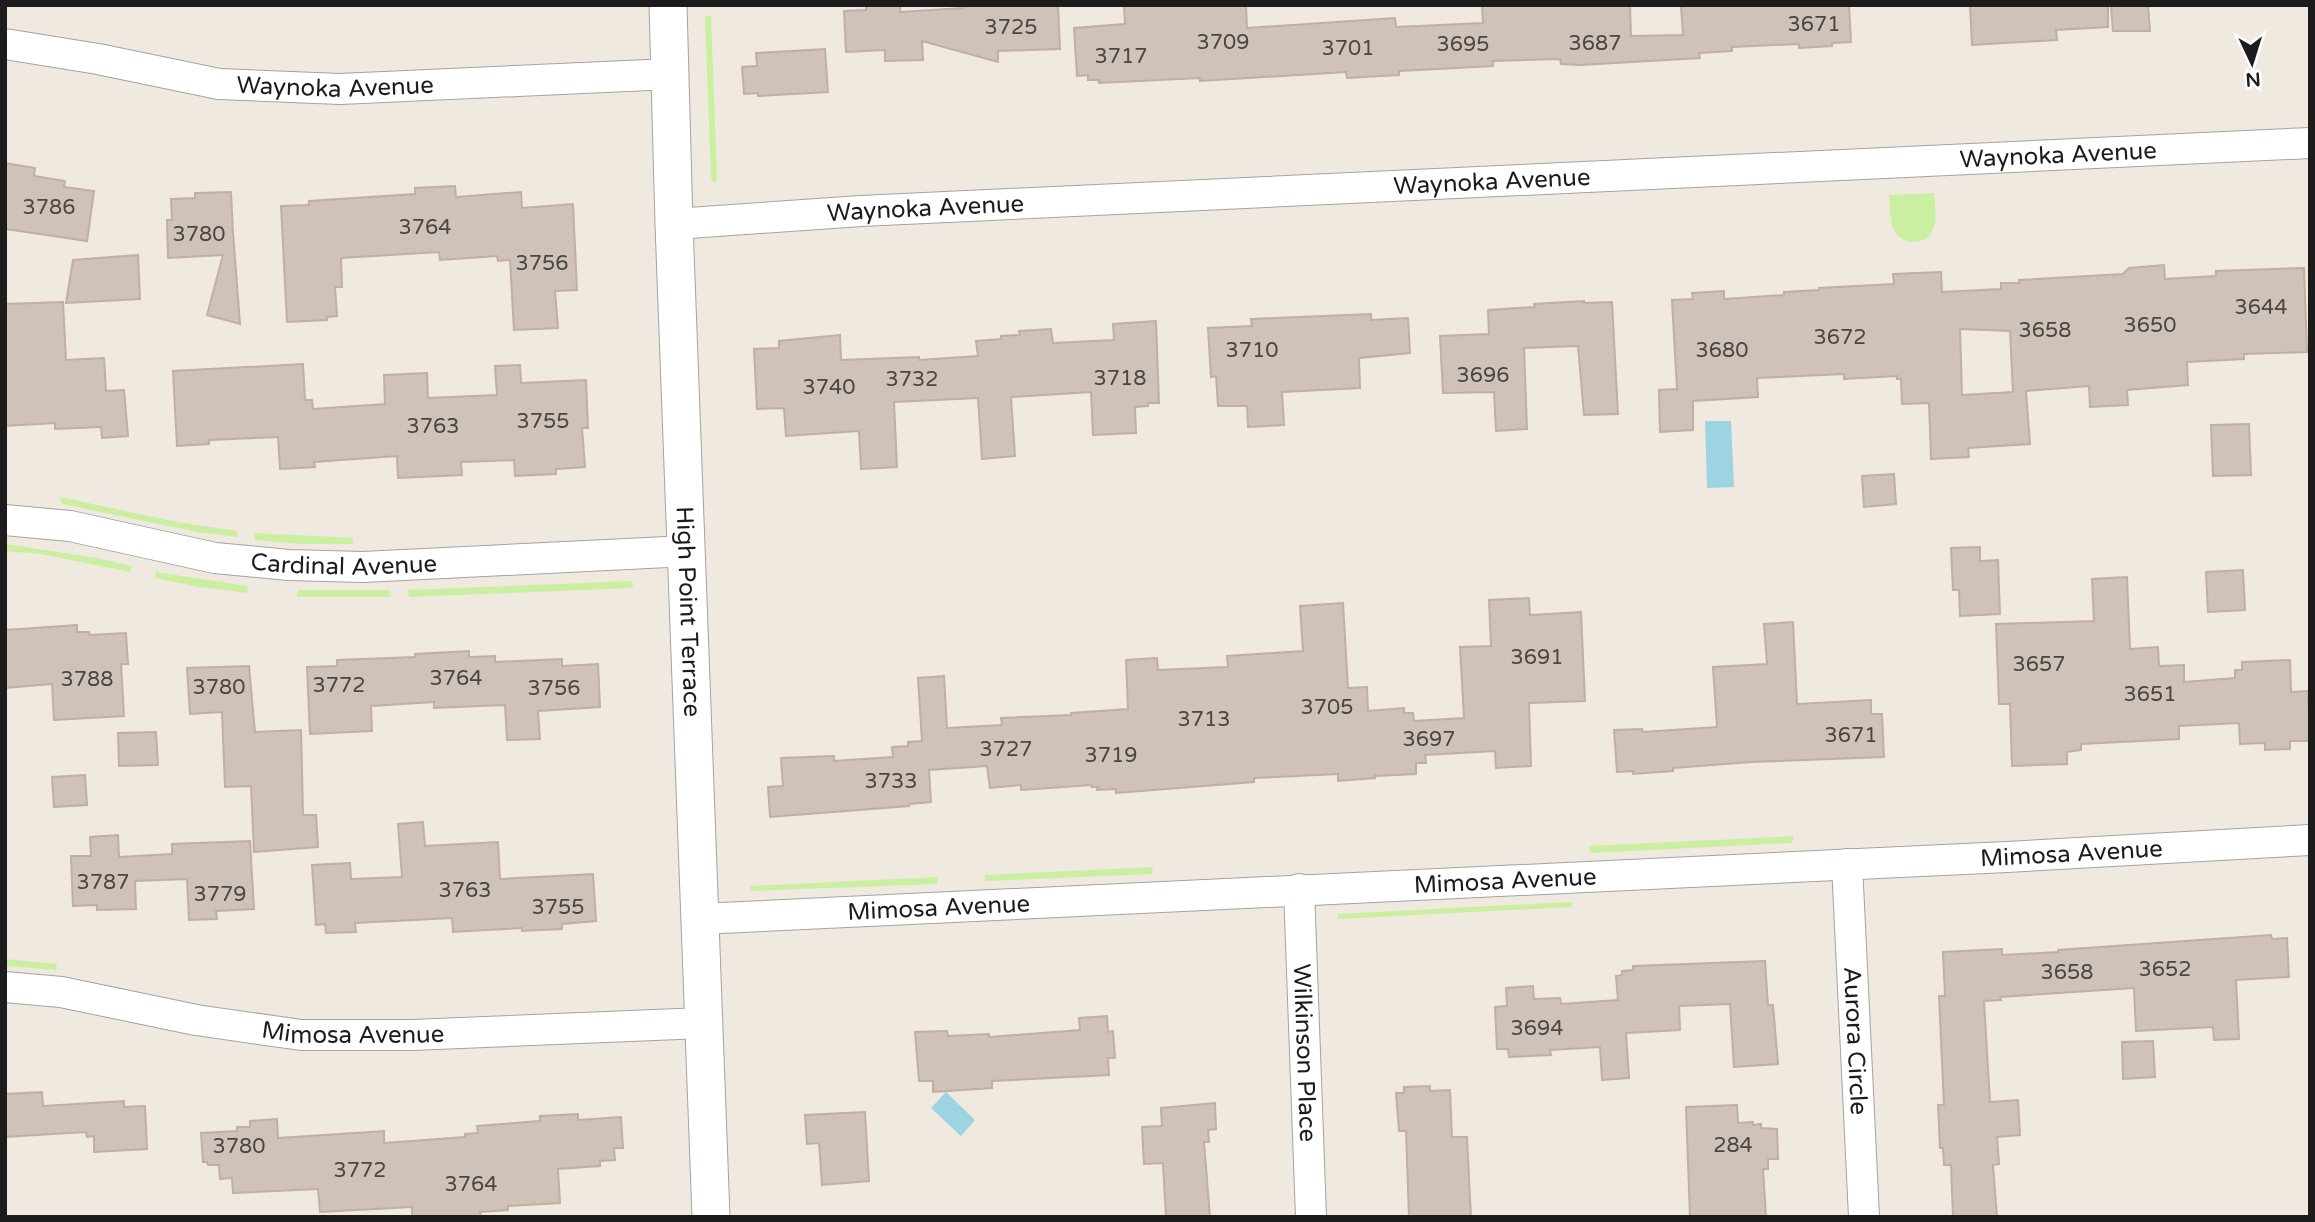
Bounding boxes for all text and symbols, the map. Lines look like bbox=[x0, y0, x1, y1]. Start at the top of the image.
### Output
house number: 3671 bbox=[1788, 12, 1840, 37]
house number: 3725 bbox=[985, 15, 1037, 40]
north arrow bbox=[2217, 28, 2287, 98]
house number: 3709 bbox=[1197, 30, 1249, 55]
house number: 3687 bbox=[1569, 31, 1621, 56]
house number: 3695 bbox=[1437, 32, 1489, 57]
house number: 3701 bbox=[1322, 36, 1374, 61]
house number: 3717 bbox=[1095, 44, 1147, 69]
text: N bbox=[2245, 67, 2261, 90]
street label: Waynoka Avenue bbox=[236, 70, 434, 104]
street label: Waynoka Avenue bbox=[1959, 136, 2157, 174]
street label: Waynoka Avenue bbox=[1393, 162, 1591, 201]
street label: Waynoka Avenue bbox=[826, 189, 1025, 228]
house number: 3786 bbox=[23, 195, 75, 220]
house number: 3764 bbox=[399, 215, 451, 240]
house number: 3780 bbox=[173, 222, 225, 247]
house number: 3756 bbox=[516, 251, 568, 276]
house number: 3644 bbox=[2235, 295, 2287, 320]
house number: 3650 bbox=[2124, 313, 2176, 338]
house number: 3658 bbox=[2019, 318, 2071, 343]
house number: 3672 bbox=[1814, 325, 1866, 350]
house number: 3710 bbox=[1226, 338, 1278, 363]
house number: 3680 bbox=[1696, 338, 1748, 363]
house number: 3696 bbox=[1457, 363, 1509, 388]
house number: 3718 bbox=[1094, 366, 1146, 391]
house number: 3732 bbox=[886, 367, 938, 392]
house number: 3740 bbox=[803, 375, 855, 400]
house number: 3755 bbox=[517, 409, 569, 434]
house number: 3763 bbox=[407, 414, 459, 439]
street label: High Point Terrace bbox=[670, 506, 707, 718]
street label: Cardinal Avenue bbox=[249, 547, 438, 582]
house number: 3691 bbox=[1511, 645, 1563, 670]
house number: 3657 bbox=[2013, 652, 2065, 677]
house number: 3764 bbox=[430, 666, 482, 691]
house number: 3788 bbox=[61, 667, 113, 692]
house number: 3772 bbox=[313, 673, 365, 698]
house number: 3780 bbox=[193, 675, 245, 700]
house number: 3756 bbox=[528, 676, 580, 701]
house number: 3651 bbox=[2124, 682, 2176, 707]
house number: 3705 bbox=[1301, 695, 1353, 720]
house number: 3713 bbox=[1178, 707, 1230, 732]
house number: 3671 bbox=[1825, 723, 1877, 748]
house number: 3697 bbox=[1403, 727, 1455, 752]
house number: 3727 bbox=[980, 737, 1032, 762]
house number: 3719 bbox=[1085, 743, 1137, 768]
house number: 3733 bbox=[865, 769, 917, 794]
street label: Mimosa Avenue bbox=[1979, 834, 2164, 873]
street label: Mimosa Avenue bbox=[1413, 862, 1597, 900]
house number: 3787 bbox=[77, 870, 129, 895]
house number: 3763 bbox=[439, 878, 491, 903]
house number: 3779 bbox=[194, 882, 246, 907]
street label: Mimosa Avenue bbox=[847, 889, 1031, 926]
house number: 3755 bbox=[532, 895, 584, 920]
house number: 3652 bbox=[2139, 957, 2191, 982]
house number: 3658 bbox=[2041, 960, 2093, 985]
street label: Wilkinson Place bbox=[1287, 963, 1323, 1143]
street label: Aurora Circle bbox=[1837, 966, 1874, 1116]
street label: Mimosa Avenue bbox=[260, 1015, 445, 1050]
house number: 3694 bbox=[1511, 1016, 1563, 1041]
house number: 284 bbox=[1713, 1133, 1753, 1158]
house number: 3780 bbox=[213, 1134, 265, 1159]
house number: 3772 bbox=[334, 1158, 386, 1183]
house number: 3764 bbox=[445, 1172, 497, 1197]

